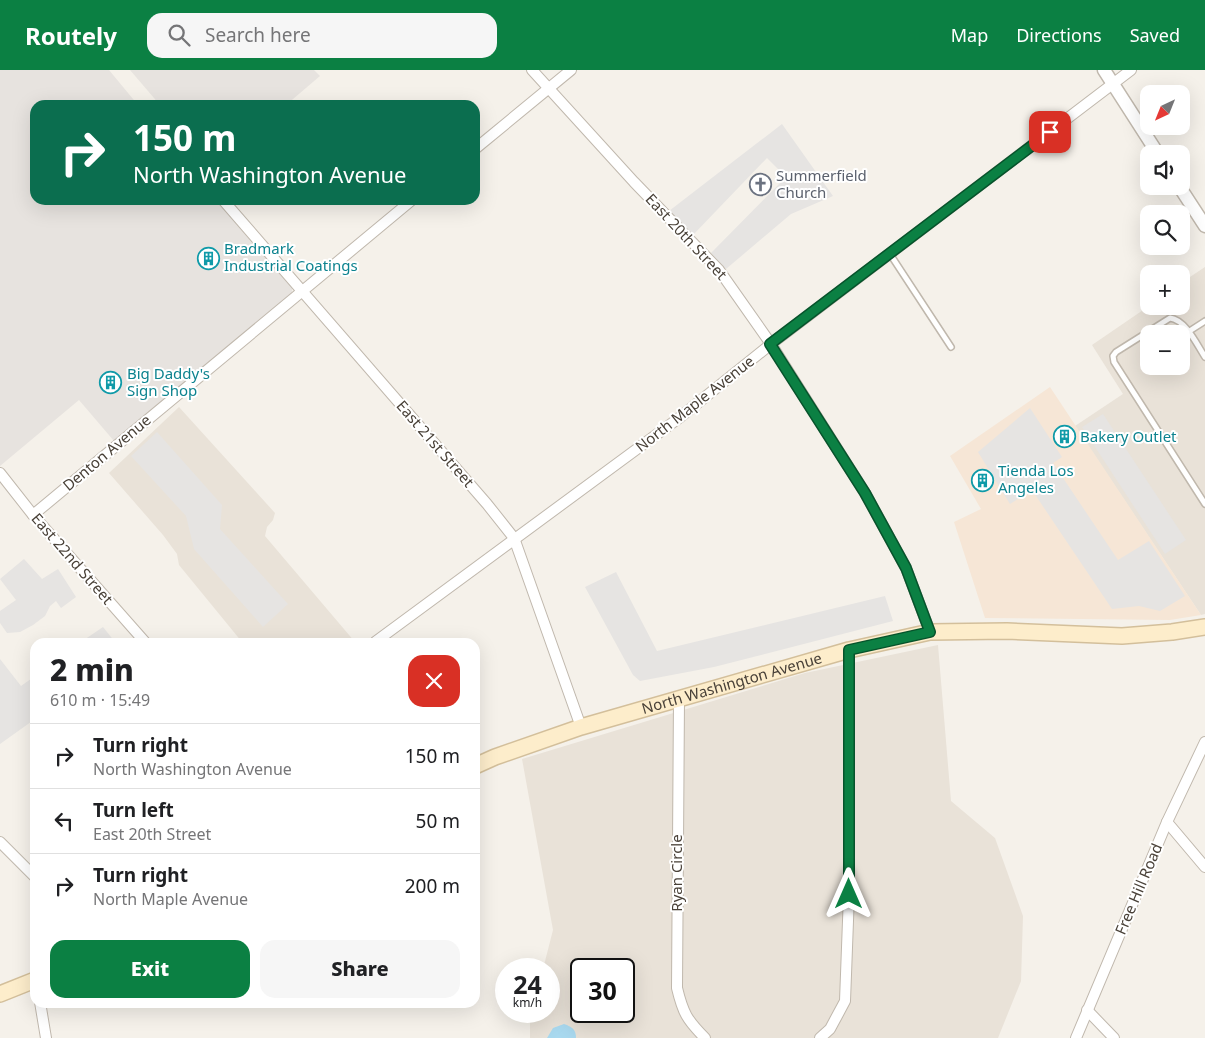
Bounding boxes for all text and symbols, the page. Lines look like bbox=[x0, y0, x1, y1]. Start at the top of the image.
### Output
search box bbox=[147, 13, 497, 58]
text: Routely bbox=[25, 19, 117, 52]
icon: search bbox=[165, 21, 193, 49]
text: Search here bbox=[205, 22, 311, 48]
text: Map bbox=[951, 23, 988, 47]
text: Directions bbox=[1016, 23, 1102, 47]
text: Saved bbox=[1130, 23, 1180, 47]
north arrow bbox=[1140, 85, 1190, 135]
map controls bbox=[1140, 85, 1190, 375]
pin bbox=[1029, 111, 1071, 153]
text: 150 m bbox=[133, 114, 236, 161]
icon: arrive bbox=[1036, 118, 1064, 146]
icon: right bbox=[50, 120, 115, 185]
button: sound bbox=[1140, 145, 1190, 195]
text: North Washington Avenue bbox=[133, 159, 406, 189]
place label: Summerfield Church bbox=[776, 165, 867, 202]
church icon: Summerfield Church bbox=[748, 173, 772, 197]
street label: East 20th Street bbox=[642, 189, 732, 284]
button: search bbox=[1140, 205, 1190, 255]
place label: Bradmark Industrial Coatings bbox=[224, 238, 358, 275]
building icon: Bradmark Industrial Coatings bbox=[196, 246, 220, 270]
button: + bbox=[1140, 265, 1190, 315]
button: − bbox=[1140, 325, 1190, 375]
street label: North Maple Avenue bbox=[631, 351, 758, 456]
place label: Big Daddy's Sign Shop bbox=[127, 363, 210, 400]
building icon: Big Daddy's Sign Shop bbox=[99, 371, 123, 395]
street label: East 21st Street bbox=[393, 396, 479, 491]
street label: Denton Avenue bbox=[58, 410, 155, 495]
building icon: Bakery Outlet bbox=[1052, 425, 1076, 449]
place label: Bakery Outlet bbox=[1080, 426, 1177, 446]
place label: Tienda Los Angeles bbox=[998, 460, 1074, 497]
building icon: Tienda Los Angeles bbox=[970, 468, 994, 492]
street label: East 22nd Street bbox=[28, 508, 118, 609]
street label: North Washington Avenue bbox=[639, 647, 824, 718]
text: 2 min bbox=[50, 649, 134, 690]
button: close bbox=[408, 655, 460, 707]
text: 610 m · 15:49 bbox=[50, 689, 150, 711]
text: Turn right bbox=[93, 732, 188, 758]
icon: right bbox=[50, 742, 78, 770]
text: 150 m bbox=[405, 743, 460, 769]
text: North Washington Avenue bbox=[93, 758, 292, 780]
text: Turn left bbox=[93, 797, 174, 823]
icon: left bbox=[50, 807, 78, 835]
text: 50 m bbox=[416, 808, 460, 834]
text: East 20th Street bbox=[93, 823, 211, 845]
street label: Ryan Circle bbox=[666, 834, 686, 912]
street label: Free Hill Road bbox=[1110, 840, 1166, 937]
text: Turn right bbox=[93, 862, 188, 888]
position arrow bbox=[822, 867, 874, 919]
icon: right bbox=[50, 872, 78, 900]
text: 200 m bbox=[405, 873, 460, 899]
text: North Maple Avenue bbox=[93, 888, 248, 910]
button: Exit bbox=[50, 940, 250, 998]
button: Share bbox=[260, 940, 460, 998]
speed limit sign: 30 bbox=[570, 958, 635, 1023]
text: 24 bbox=[513, 967, 542, 1001]
text: km/h bbox=[513, 994, 542, 1011]

